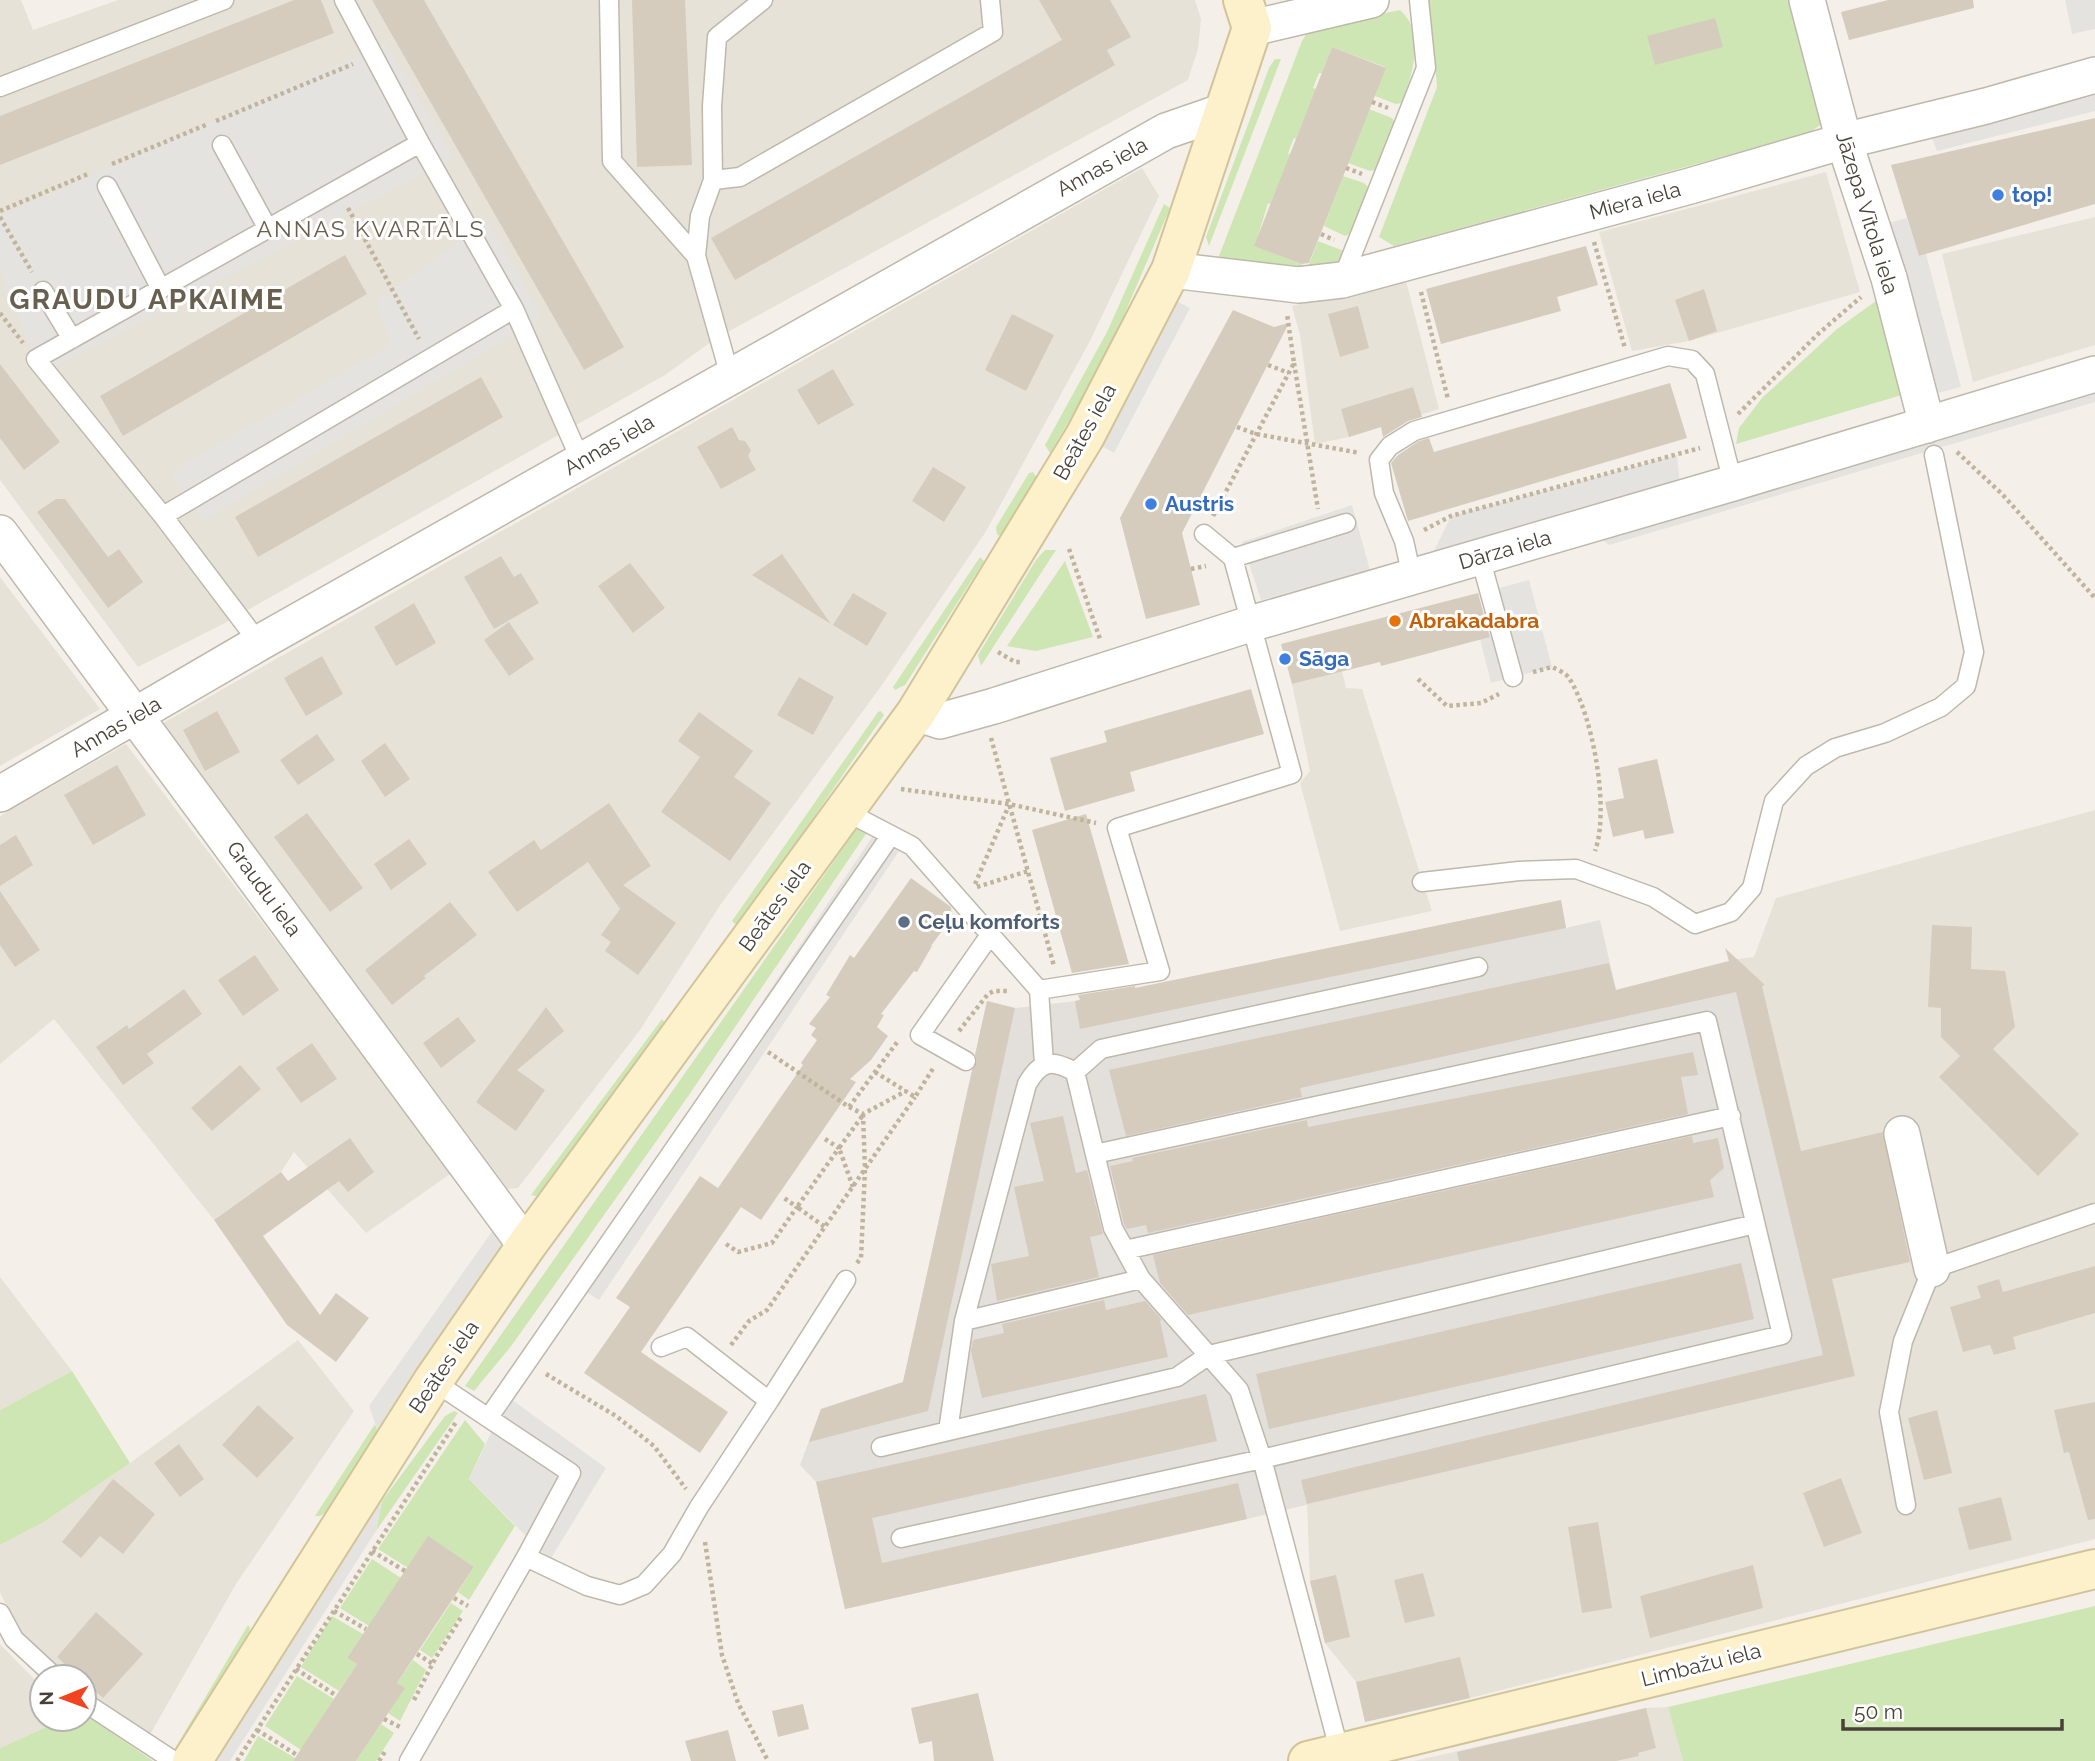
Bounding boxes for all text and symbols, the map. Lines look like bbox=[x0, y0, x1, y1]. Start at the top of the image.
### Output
street label: Jāzepa Vītola iela bbox=[1831, 129, 1904, 297]
street label: Annas iela bbox=[1052, 131, 1151, 202]
street label: Miera iela bbox=[1586, 176, 1683, 225]
place label: top! bbox=[2012, 182, 2052, 207]
marker: top! bbox=[1990, 187, 2006, 203]
district label: ANNAS KVARTĀLS bbox=[256, 215, 486, 242]
district label: GRAUDU APKAIME bbox=[9, 283, 285, 316]
street label: Beātes iela bbox=[1048, 379, 1121, 484]
street label: Annas iela bbox=[559, 409, 658, 480]
place label: Austris bbox=[1165, 491, 1234, 516]
marker: Austris bbox=[1143, 496, 1159, 512]
street label: Dārza iela bbox=[1456, 524, 1554, 575]
place label: Abrakadabra bbox=[1409, 608, 1539, 633]
marker: Abrakadabra bbox=[1387, 613, 1403, 629]
place label: Sāga bbox=[1299, 646, 1349, 671]
marker: Sāga bbox=[1277, 651, 1293, 667]
street label: Annas iela bbox=[66, 691, 165, 762]
street label: Graudu iela bbox=[222, 836, 307, 941]
street label: Beātes iela bbox=[733, 855, 816, 956]
place label: Ceļu komforts bbox=[918, 909, 1060, 934]
marker: Ceļu komforts bbox=[896, 914, 912, 930]
street label: Beātes iela bbox=[403, 1316, 484, 1418]
street label: Limbažu iela bbox=[1638, 1638, 1763, 1691]
north arrow bbox=[28, 1663, 98, 1733]
scale bar bbox=[1843, 1688, 2062, 1732]
text: N bbox=[35, 1691, 57, 1706]
text: 50 m bbox=[1854, 1699, 1903, 1724]

